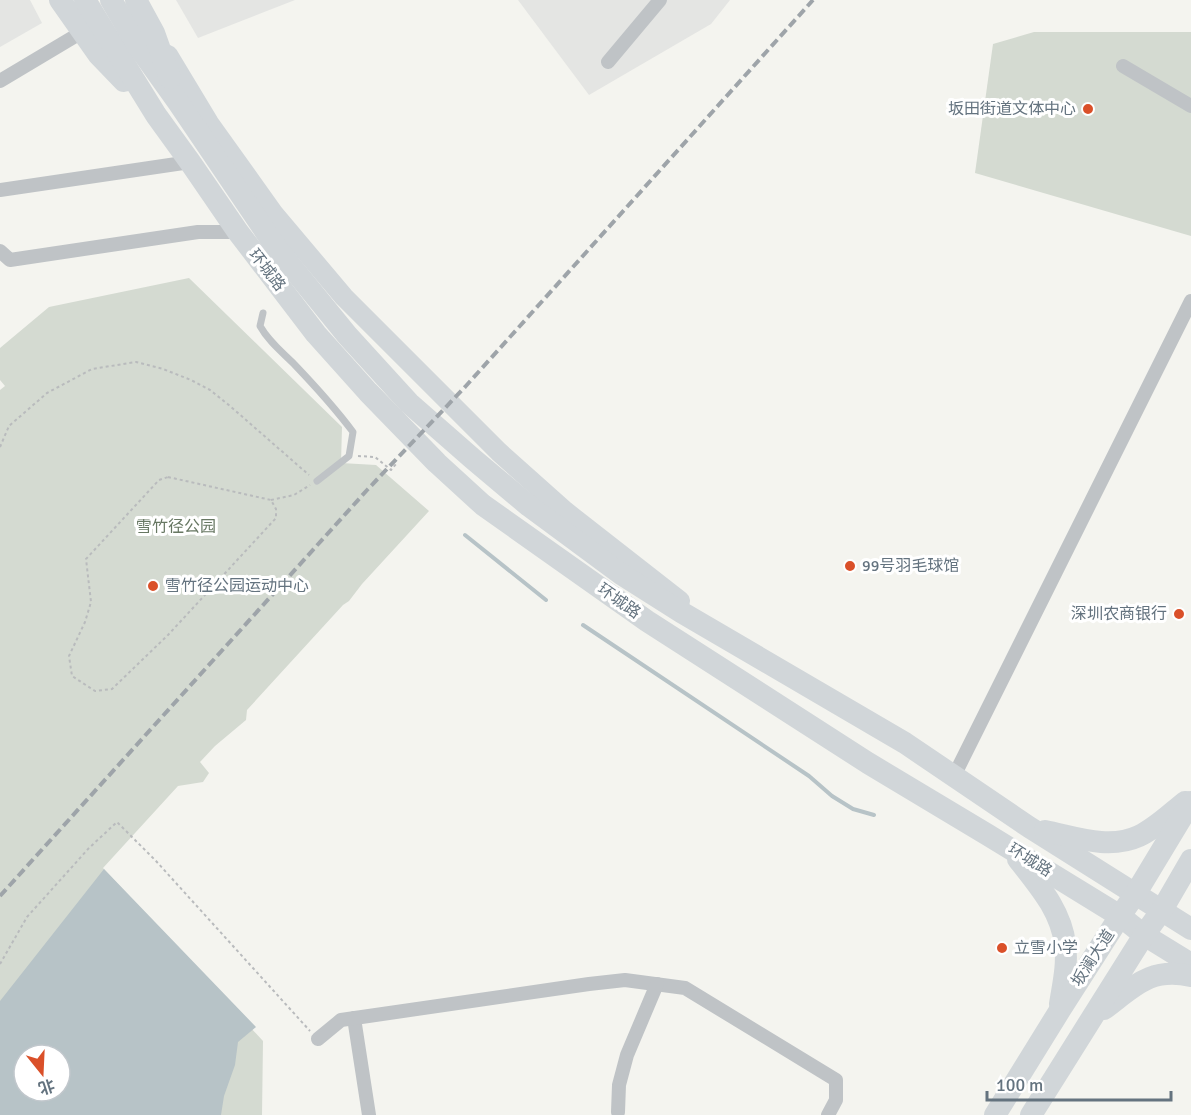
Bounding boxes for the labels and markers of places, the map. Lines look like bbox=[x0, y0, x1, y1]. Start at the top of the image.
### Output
place label: 坂田街道文体中心 bbox=[948, 99, 1076, 119]
marker: 坂田街道文体中心 bbox=[1081, 102, 1095, 116]
place label: 99号羽毛球馆 bbox=[862, 556, 959, 576]
marker: 99号羽毛球馆 bbox=[843, 559, 857, 573]
place label: 雪竹径公园运动中心 bbox=[165, 576, 309, 596]
marker: 雪竹径公园运动中心 bbox=[146, 579, 160, 593]
place label: 深圳农商银行 bbox=[1071, 604, 1167, 624]
marker: 深圳农商银行 bbox=[1172, 607, 1186, 621]
place label: 立雪小学 bbox=[1014, 938, 1078, 958]
marker: 立雪小学 bbox=[995, 941, 1009, 955]

